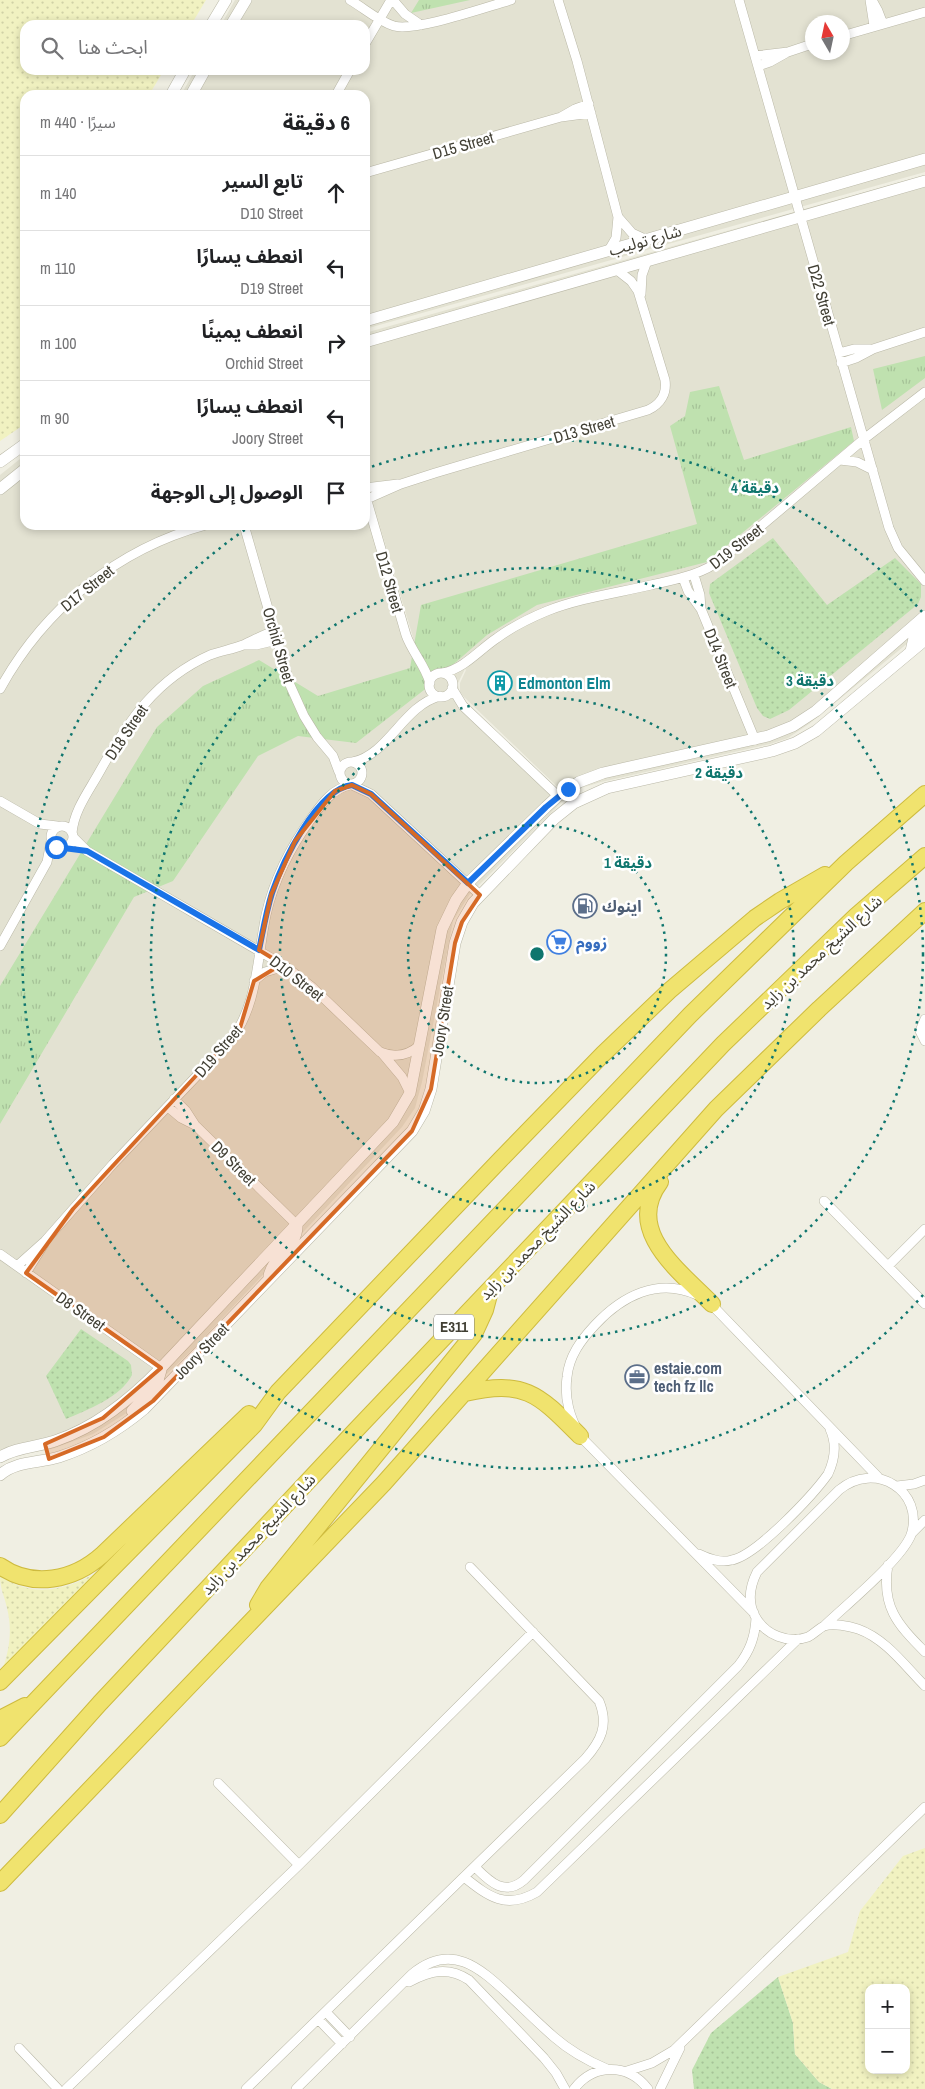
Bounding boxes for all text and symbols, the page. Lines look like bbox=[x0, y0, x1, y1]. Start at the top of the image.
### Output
north arrow bbox=[805, 15, 850, 60]
search box bbox=[20, 20, 370, 75]
icon: search bbox=[38, 34, 66, 62]
text: ابحث هنا bbox=[78, 34, 148, 60]
text: 6 دقيقة bbox=[283, 108, 350, 137]
text: سيرًا · 440 m bbox=[40, 111, 116, 133]
street label: D15 Street bbox=[430, 126, 497, 164]
text: تابع السير bbox=[222, 168, 303, 194]
icon: ahead bbox=[322, 179, 350, 207]
text: 140 m bbox=[40, 182, 76, 204]
text: D10 Street bbox=[240, 202, 303, 224]
street label: شارع توليب bbox=[606, 219, 685, 263]
text: انعطف يسارًا bbox=[197, 243, 303, 269]
icon: left bbox=[322, 254, 350, 282]
text: 110 m bbox=[40, 257, 76, 279]
street label: D22 Street bbox=[803, 262, 841, 329]
text: D19 Street bbox=[240, 277, 303, 299]
text: انعطف يمينًا bbox=[202, 318, 303, 344]
icon: right bbox=[322, 329, 350, 357]
text: 100 m bbox=[40, 332, 76, 354]
text: Orchid Street bbox=[225, 352, 303, 374]
text: انعطف يسارًا bbox=[197, 393, 303, 419]
icon: left bbox=[322, 404, 350, 432]
text: 90 m bbox=[40, 407, 69, 429]
street label: D13 Street bbox=[551, 410, 618, 448]
text: Joory Street bbox=[232, 427, 303, 449]
text: 4 دقيقة bbox=[731, 477, 779, 498]
text: الوصول إلى الوجهة bbox=[151, 479, 303, 505]
icon: arrive bbox=[322, 479, 350, 507]
street label: D19 Street bbox=[705, 518, 768, 574]
street label: D12 Street bbox=[371, 549, 409, 616]
street label: D17 Street bbox=[56, 559, 119, 616]
street label: Orchid Street bbox=[258, 604, 300, 686]
street label: D14 Street bbox=[699, 625, 743, 692]
building icon: Edmonton Elm bbox=[487, 670, 513, 696]
text: 3 دقيقة bbox=[786, 670, 834, 691]
place label: Edmonton Elm bbox=[518, 672, 611, 694]
street label: D18 Street bbox=[99, 700, 153, 764]
text: 2 دقيقة bbox=[695, 762, 743, 783]
route end bbox=[557, 778, 580, 801]
route start bbox=[45, 836, 68, 859]
text: 1 دقيقة bbox=[604, 852, 652, 873]
street label: شارع الشيخ محمد بن زايد bbox=[755, 890, 888, 1016]
fuel station icon: اينوك bbox=[572, 893, 598, 919]
place label: اينوك bbox=[602, 895, 642, 917]
supermarket icon: زووم bbox=[546, 929, 572, 955]
place label: زووم bbox=[576, 931, 607, 954]
centre of rings bbox=[528, 945, 546, 963]
street label: D10 Street bbox=[266, 950, 329, 1006]
street label: Joory Street bbox=[426, 984, 458, 1058]
street label: D19 Street bbox=[189, 1020, 247, 1082]
street label: D9 Street bbox=[207, 1136, 262, 1191]
street label: شارع الشيخ محمد بن زايد bbox=[474, 1175, 601, 1306]
street label: D8 Street bbox=[52, 1286, 110, 1336]
road number: E311 bbox=[434, 1314, 474, 1340]
street label: Joory Street bbox=[169, 1318, 234, 1384]
place label: estaie.com tech fz llc bbox=[654, 1357, 722, 1397]
office icon: estaie.com tech fz llc bbox=[624, 1364, 650, 1390]
street label: شارع الشيخ محمد بن زايد bbox=[196, 1468, 322, 1601]
map controls bbox=[865, 1984, 910, 2074]
button: + bbox=[865, 1984, 910, 2029]
button: − bbox=[865, 2029, 910, 2074]

